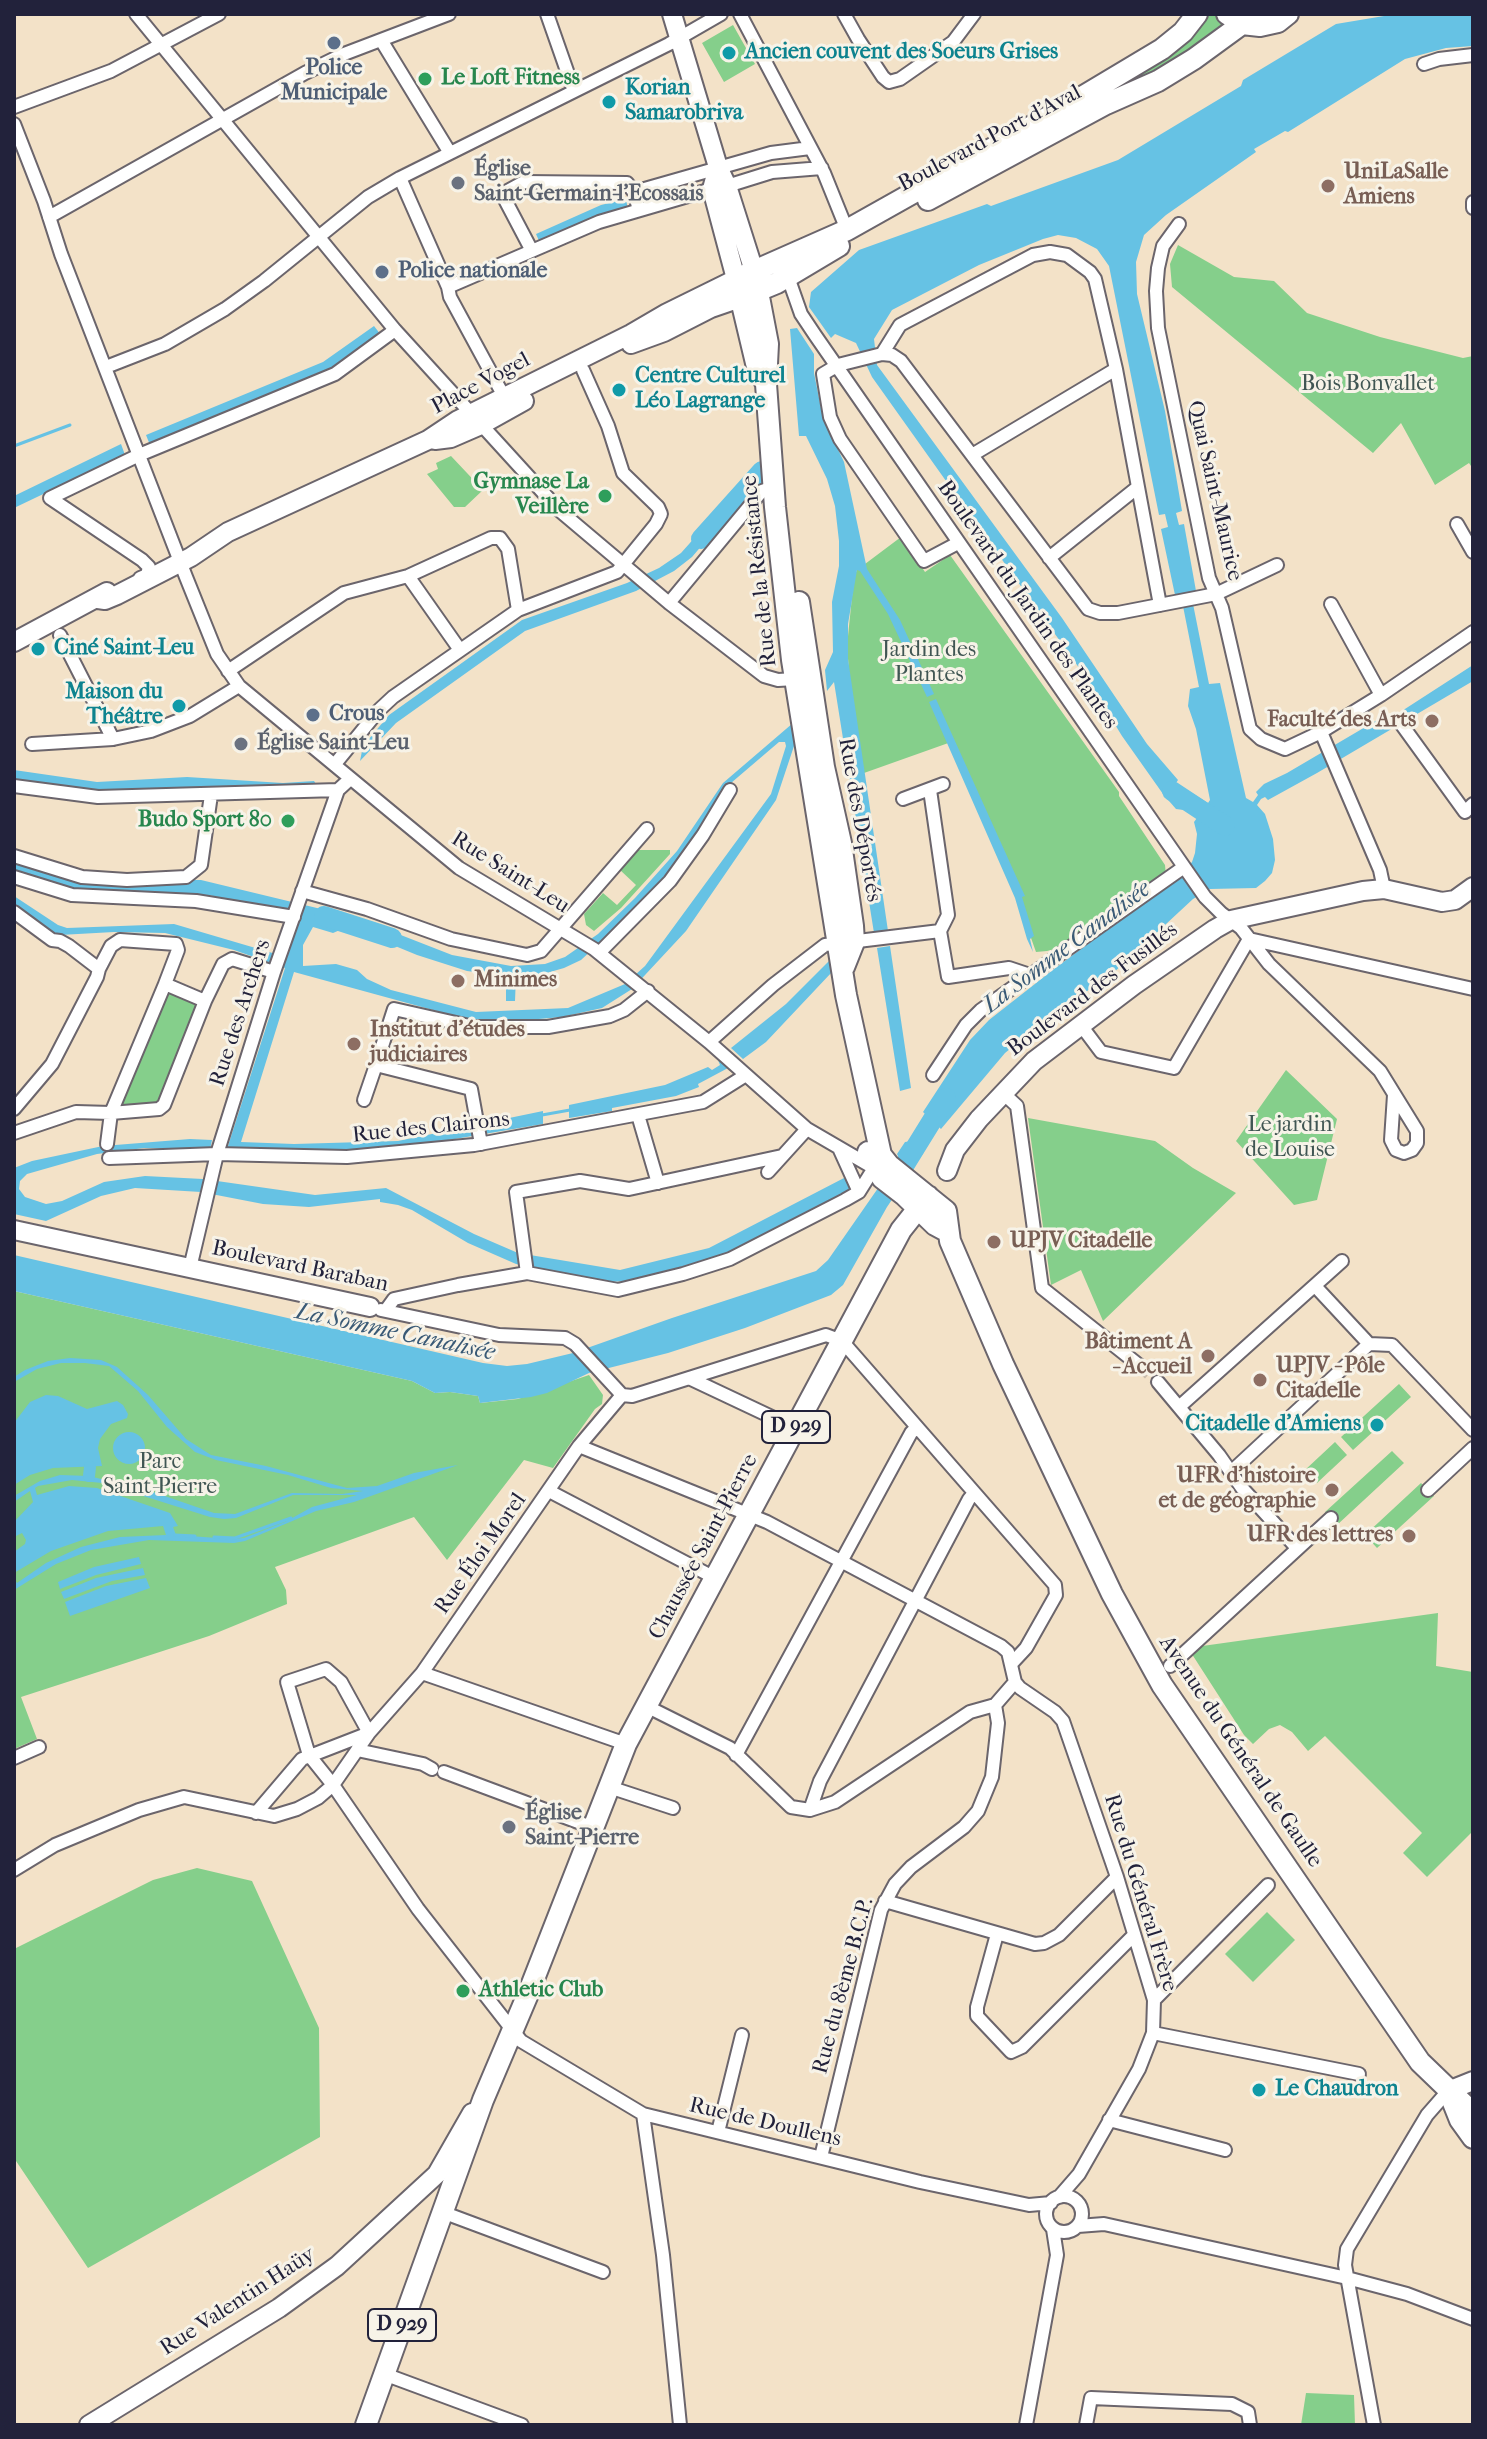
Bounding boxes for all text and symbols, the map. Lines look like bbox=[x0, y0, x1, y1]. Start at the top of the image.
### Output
marker: Police Municipale bbox=[325, 34, 343, 52]
place label: Ancien couvent des Soeurs Grises bbox=[745, 40, 1058, 66]
marker: Ancien couvent des Soeurs Grises bbox=[720, 44, 738, 62]
place label: Police Municipale bbox=[281, 56, 387, 108]
place label: Le Loft Fitness bbox=[441, 66, 580, 92]
marker: Le Loft Fitness bbox=[416, 70, 434, 88]
place label: Korian Samarobriva bbox=[625, 76, 743, 128]
street label: Boulevard Port d'Aval bbox=[894, 80, 1086, 198]
marker: Korian Samarobriva bbox=[600, 93, 618, 111]
place label: Église Saint-Germain-l'Ecossais bbox=[474, 157, 704, 208]
place label: UniLaSalle Amiens bbox=[1344, 160, 1448, 212]
marker: Église Saint-Germain-l'Ecossais bbox=[449, 174, 467, 192]
marker: UniLaSalle Amiens bbox=[1319, 177, 1337, 195]
place label: Police nationale bbox=[398, 259, 547, 285]
marker: Police nationale bbox=[373, 263, 391, 281]
street label: Place Vogel bbox=[427, 347, 535, 421]
place label: Centre Culturel Léo Lagrange bbox=[635, 364, 786, 416]
park label: Bois Bonvallet bbox=[1301, 372, 1435, 398]
marker: Centre Culturel Léo Lagrange bbox=[610, 381, 628, 399]
street label: Quai Saint-Maurice bbox=[1180, 398, 1248, 584]
place label: Gymnase La Veillère bbox=[473, 470, 589, 522]
street label: Rue de la Résistance bbox=[737, 474, 783, 668]
street label: Boulevard du Jardin des Plantes bbox=[931, 475, 1123, 735]
marker: Gymnase La Veillère bbox=[596, 487, 614, 505]
place label: Ciné Saint-Leu bbox=[54, 636, 194, 662]
park label: Jardin des Plantes bbox=[882, 638, 976, 690]
marker: Ciné Saint-Leu bbox=[29, 640, 47, 658]
place label: Maison du Théâtre bbox=[65, 680, 163, 732]
marker: Maison du Théâtre bbox=[170, 697, 188, 715]
place label: Crous bbox=[329, 702, 384, 728]
marker: Crous bbox=[304, 706, 322, 724]
place label: Faculté des Arts bbox=[1267, 708, 1416, 734]
marker: Faculté des Arts bbox=[1423, 712, 1441, 730]
place label: Église Saint-Leu bbox=[257, 731, 409, 757]
marker: Église Saint-Leu bbox=[232, 735, 250, 753]
street label: Rue des Déportés bbox=[832, 736, 886, 904]
place label: Budo Sport 80 bbox=[138, 808, 272, 834]
marker: Budo Sport 80 bbox=[279, 812, 297, 830]
street label: Rue Saint-Leu bbox=[446, 826, 574, 920]
water label: La Somme Canalisée bbox=[977, 876, 1157, 1020]
street label: Boulevard des Fusillés bbox=[1003, 917, 1183, 1063]
street label: Rue des Archers bbox=[205, 936, 277, 1090]
place label: Minimes bbox=[474, 968, 557, 994]
marker: Minimes bbox=[449, 972, 467, 990]
place label: Institut d'études judiciaires bbox=[370, 1018, 525, 1070]
marker: Institut d'études judiciaires bbox=[345, 1035, 363, 1053]
street label: Rue des Clairons bbox=[351, 1107, 511, 1149]
park label: Le jardin de Louise bbox=[1245, 1113, 1335, 1164]
place label: UPJV Citadelle bbox=[1010, 1229, 1152, 1255]
marker: UPJV Citadelle bbox=[985, 1233, 1003, 1251]
street label: Boulevard Baraban bbox=[209, 1235, 391, 1299]
water label: La Somme Canalisée bbox=[293, 1298, 497, 1368]
place label: Bâtiment A - Accueil bbox=[1085, 1330, 1192, 1382]
marker: Bâtiment A - Accueil bbox=[1199, 1347, 1217, 1365]
place label: UPJV - Pôle Citadelle bbox=[1276, 1354, 1385, 1406]
marker: UPJV - Pôle Citadelle bbox=[1251, 1371, 1269, 1389]
road number: D 929 bbox=[762, 1411, 830, 1443]
place label: Citadelle d'Amiens bbox=[1185, 1412, 1361, 1438]
marker: Citadelle d'Amiens bbox=[1368, 1416, 1386, 1434]
park label: Parc Saint-Pierre bbox=[103, 1450, 217, 1502]
street label: Chaussée Saint-Pierre bbox=[644, 1450, 764, 1644]
place label: UFR d'histoire et de géographie bbox=[1158, 1464, 1316, 1516]
marker: UFR d'histoire et de géographie bbox=[1323, 1481, 1341, 1499]
street label: Rue Éloi Morel bbox=[429, 1488, 533, 1620]
place label: UFR des lettres bbox=[1247, 1523, 1393, 1549]
marker: UFR des lettres bbox=[1400, 1527, 1418, 1545]
street label: Avenue du Général de Gaulle bbox=[1153, 1631, 1327, 1873]
street label: Rue du Général Frère bbox=[1097, 1791, 1183, 1995]
place label: Église Saint-Pierre bbox=[525, 1801, 639, 1852]
marker: Église Saint-Pierre bbox=[500, 1818, 518, 1836]
street label: Rue du 8ème B.C.P. bbox=[808, 1895, 880, 2077]
place label: Athletic Club bbox=[479, 1978, 603, 2004]
marker: Athletic Club bbox=[454, 1982, 472, 2000]
place label: Le Chaudron bbox=[1275, 2077, 1399, 2103]
marker: Le Chaudron bbox=[1250, 2081, 1268, 2099]
street label: Rue de Doullens bbox=[686, 2093, 844, 2153]
street label: Rue Valentin Haüy bbox=[156, 2242, 320, 2362]
road number: D 929 bbox=[368, 2309, 436, 2341]

